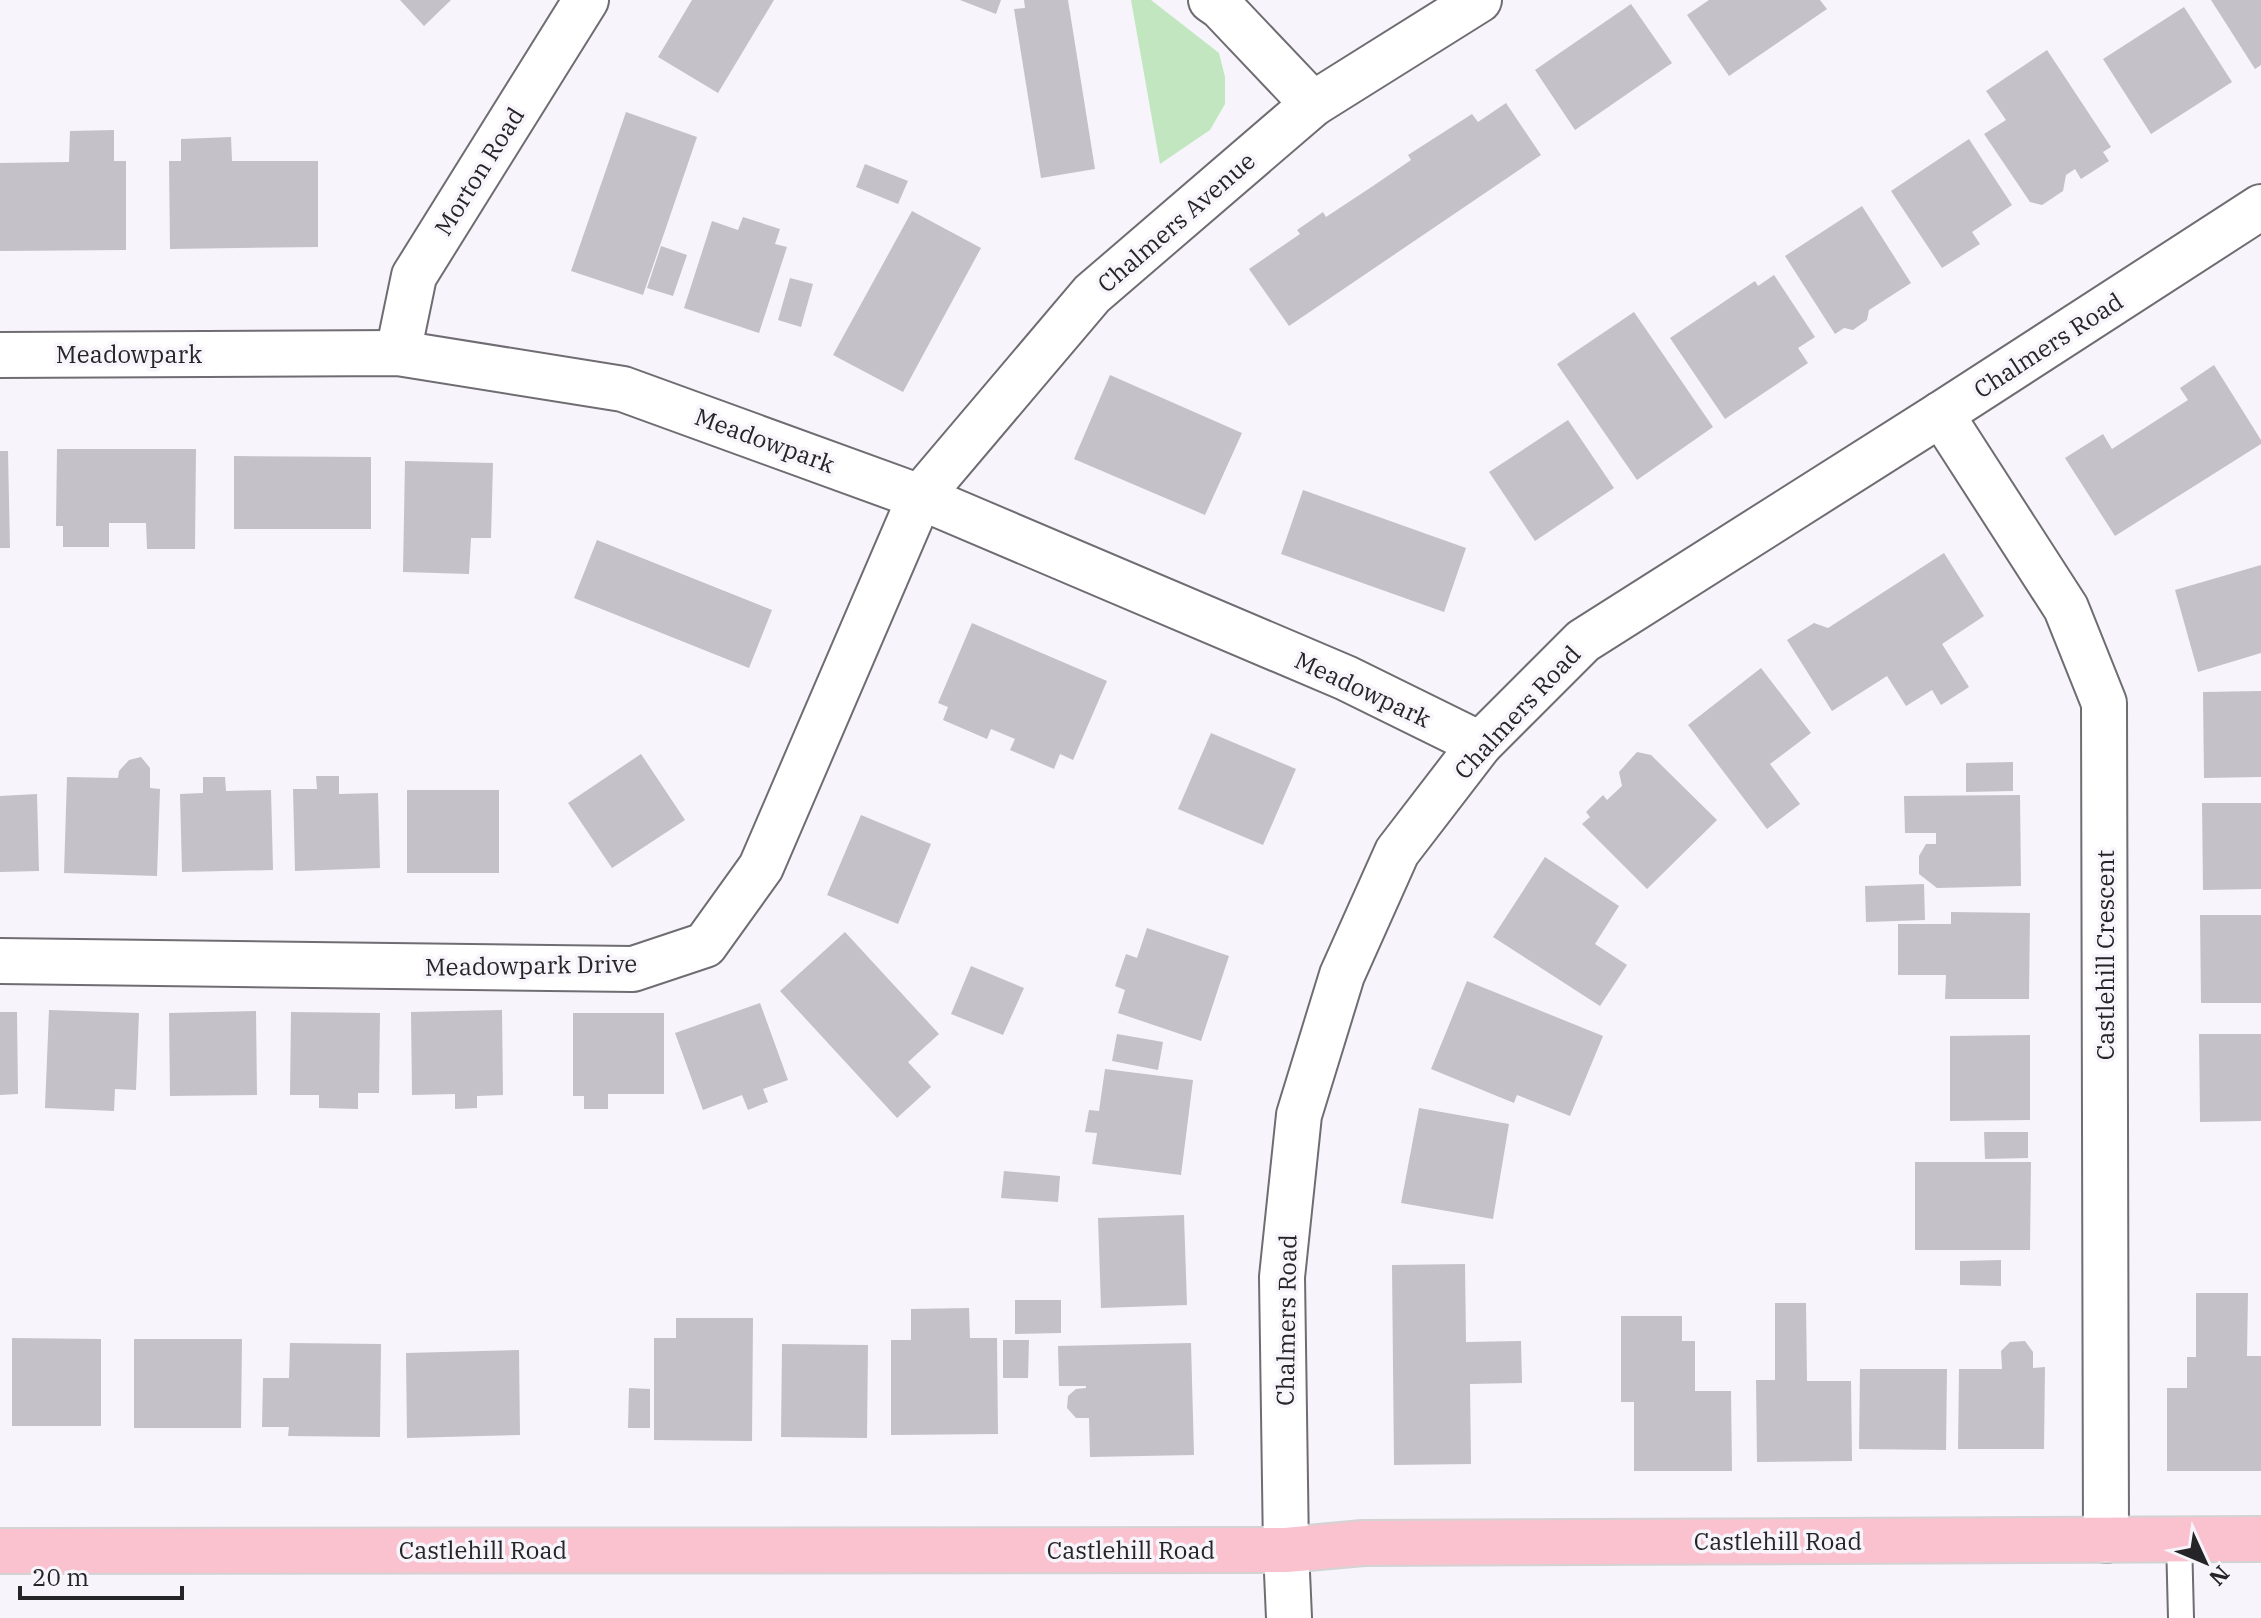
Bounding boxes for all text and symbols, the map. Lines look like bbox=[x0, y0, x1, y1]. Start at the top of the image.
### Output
street label: Morton Road bbox=[427, 101, 531, 241]
street label: Chalmers Avenue bbox=[1090, 145, 1262, 299]
street label: Chalmers Road bbox=[1967, 285, 2129, 405]
street label: Meadowpark bbox=[56, 338, 202, 370]
street label: Meadowpark bbox=[691, 400, 839, 480]
street label: Chalmers Road bbox=[1447, 638, 1587, 786]
street label: Meadowpark bbox=[1290, 644, 1436, 734]
street label: Castlehill Crescent bbox=[2089, 850, 2121, 1060]
street label: Meadowpark Drive bbox=[424, 947, 638, 983]
street label: Chalmers Road bbox=[1269, 1234, 1303, 1406]
north arrow bbox=[2165, 1522, 2245, 1602]
street label: Castlehill Road bbox=[1694, 1525, 1862, 1557]
street label: Castlehill Road bbox=[399, 1534, 567, 1566]
street label: Castlehill Road bbox=[1047, 1534, 1215, 1566]
scale bar bbox=[20, 1550, 182, 1600]
text: N bbox=[2203, 1560, 2236, 1593]
text: 20 m bbox=[32, 1561, 89, 1593]

